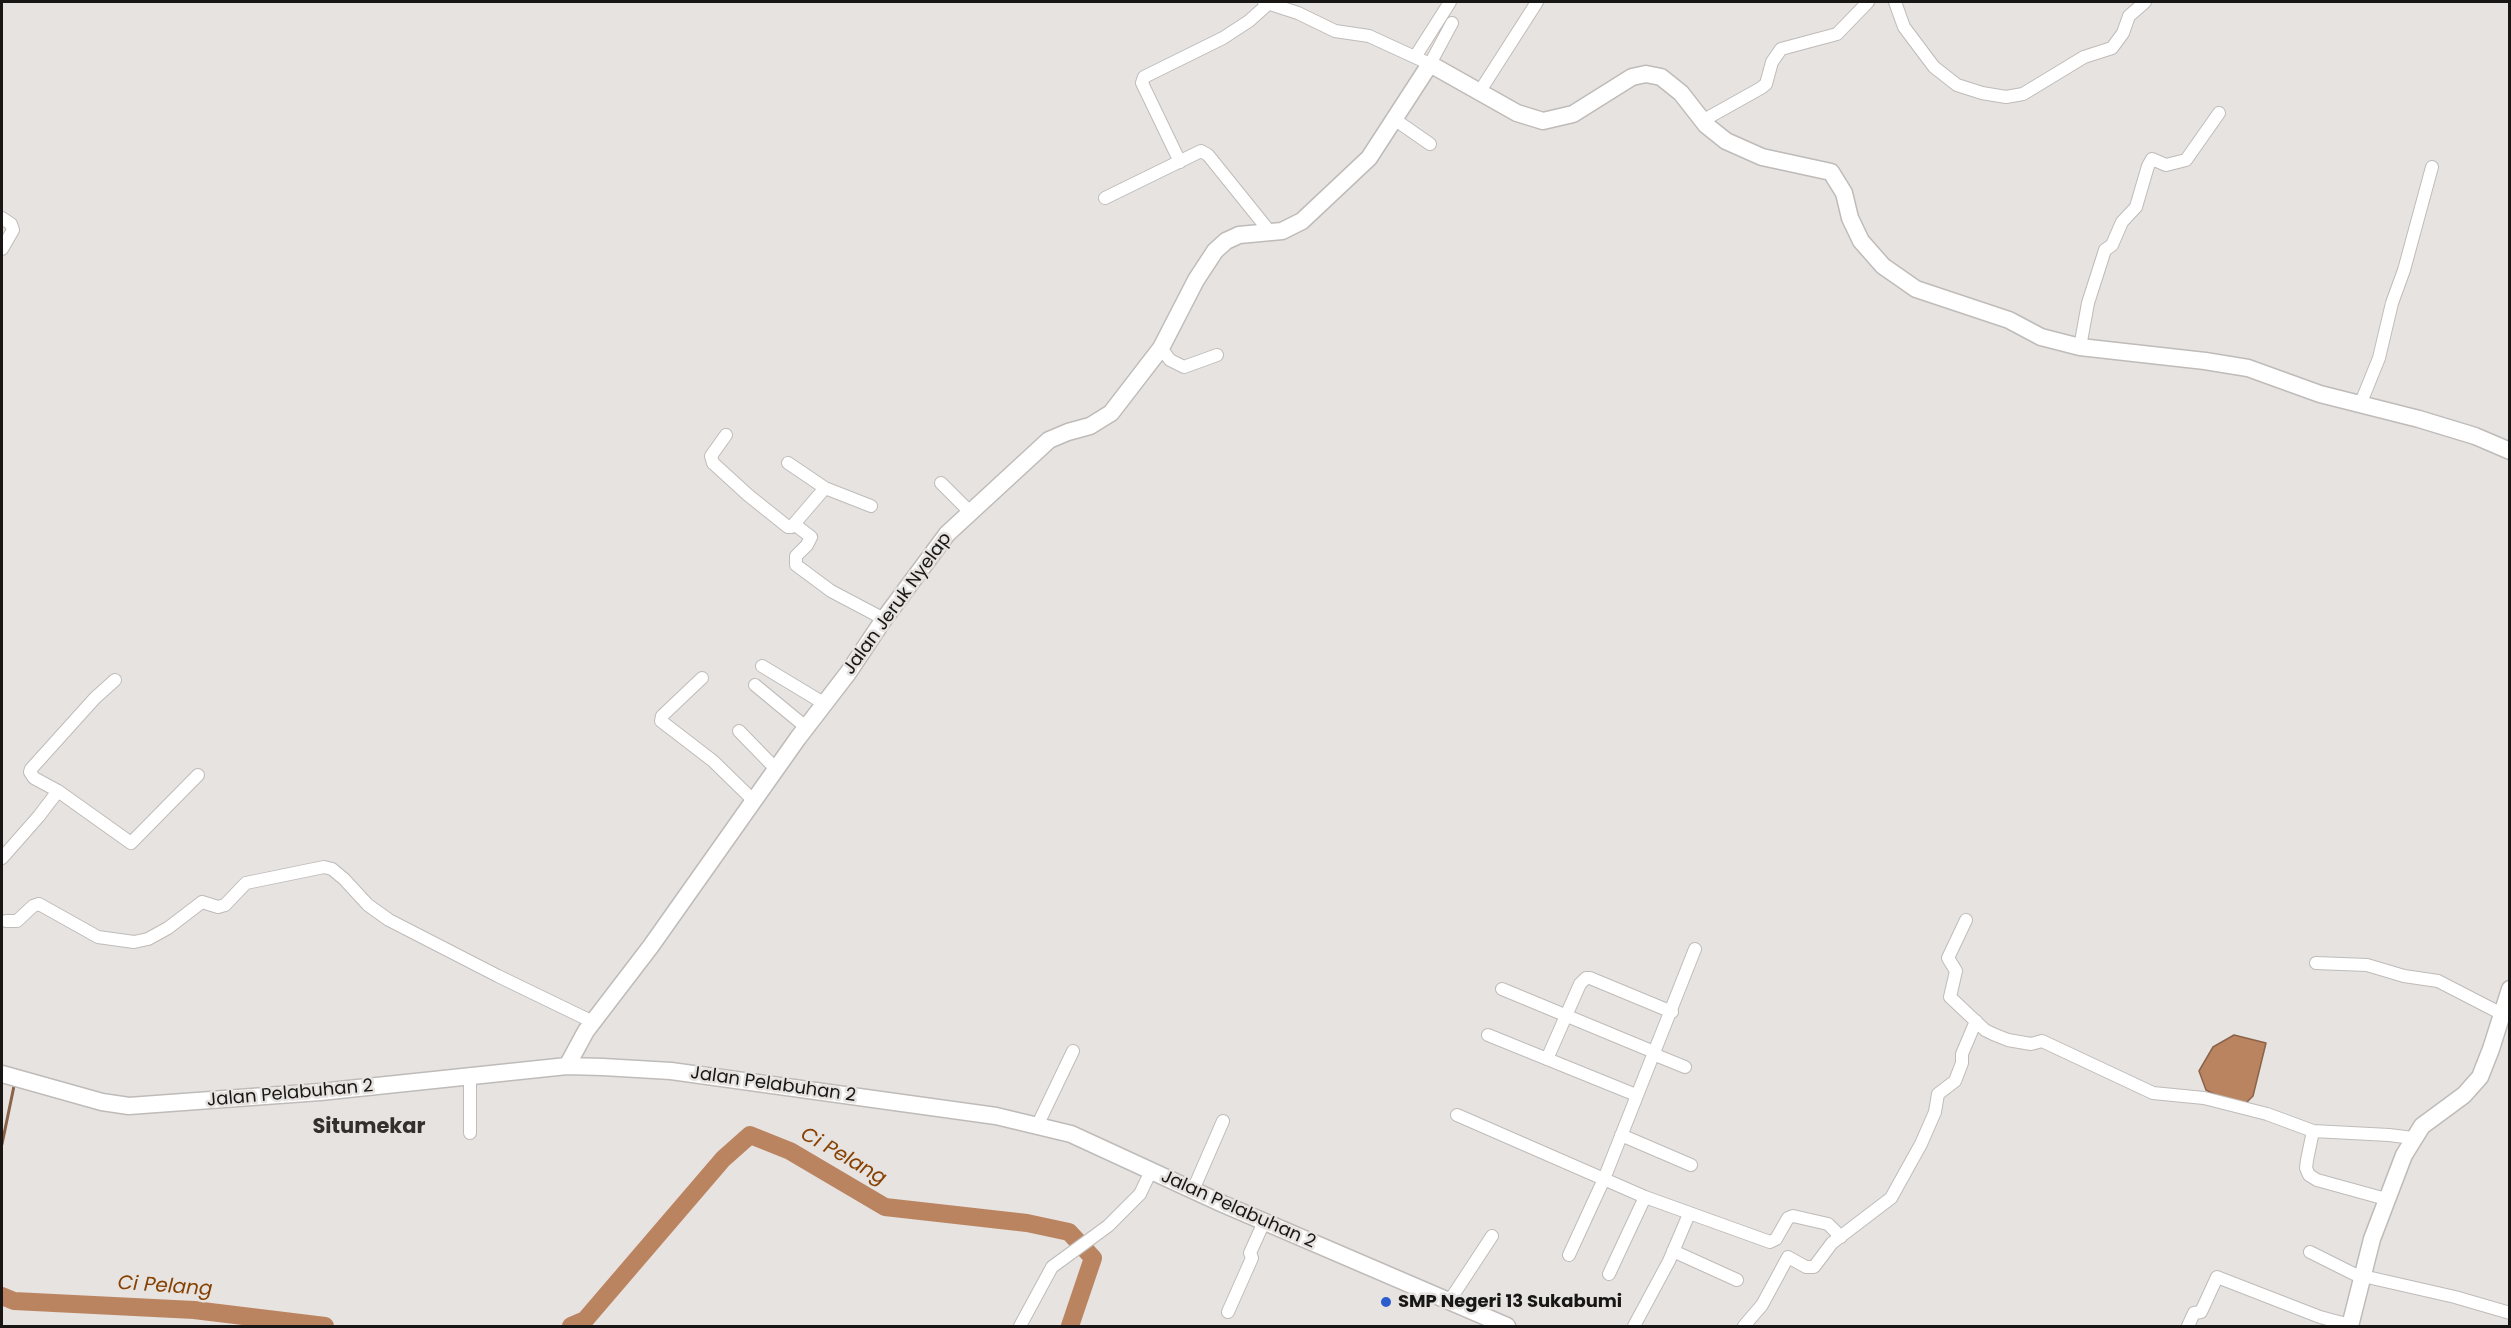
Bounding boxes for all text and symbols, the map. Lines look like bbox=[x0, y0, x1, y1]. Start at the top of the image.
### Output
street label: Jalan Jeruk Nyelap bbox=[839, 529, 957, 679]
street label: Jalan Pelabuhan 2 bbox=[689, 1063, 857, 1107]
street label: Jalan Pelabuhan 2 bbox=[206, 1076, 374, 1112]
district label: Situmekar bbox=[312, 1115, 426, 1141]
water label: Ci Pelang bbox=[796, 1123, 890, 1191]
street label: Jalan Pelabuhan 2 bbox=[1157, 1166, 1319, 1254]
water label: Ci Pelang bbox=[117, 1272, 213, 1302]
place label: SMP Negeri 13 Sukabumi bbox=[1398, 1291, 1622, 1313]
marker: SMP Negeri 13 Sukabumi bbox=[1379, 1295, 1393, 1309]

